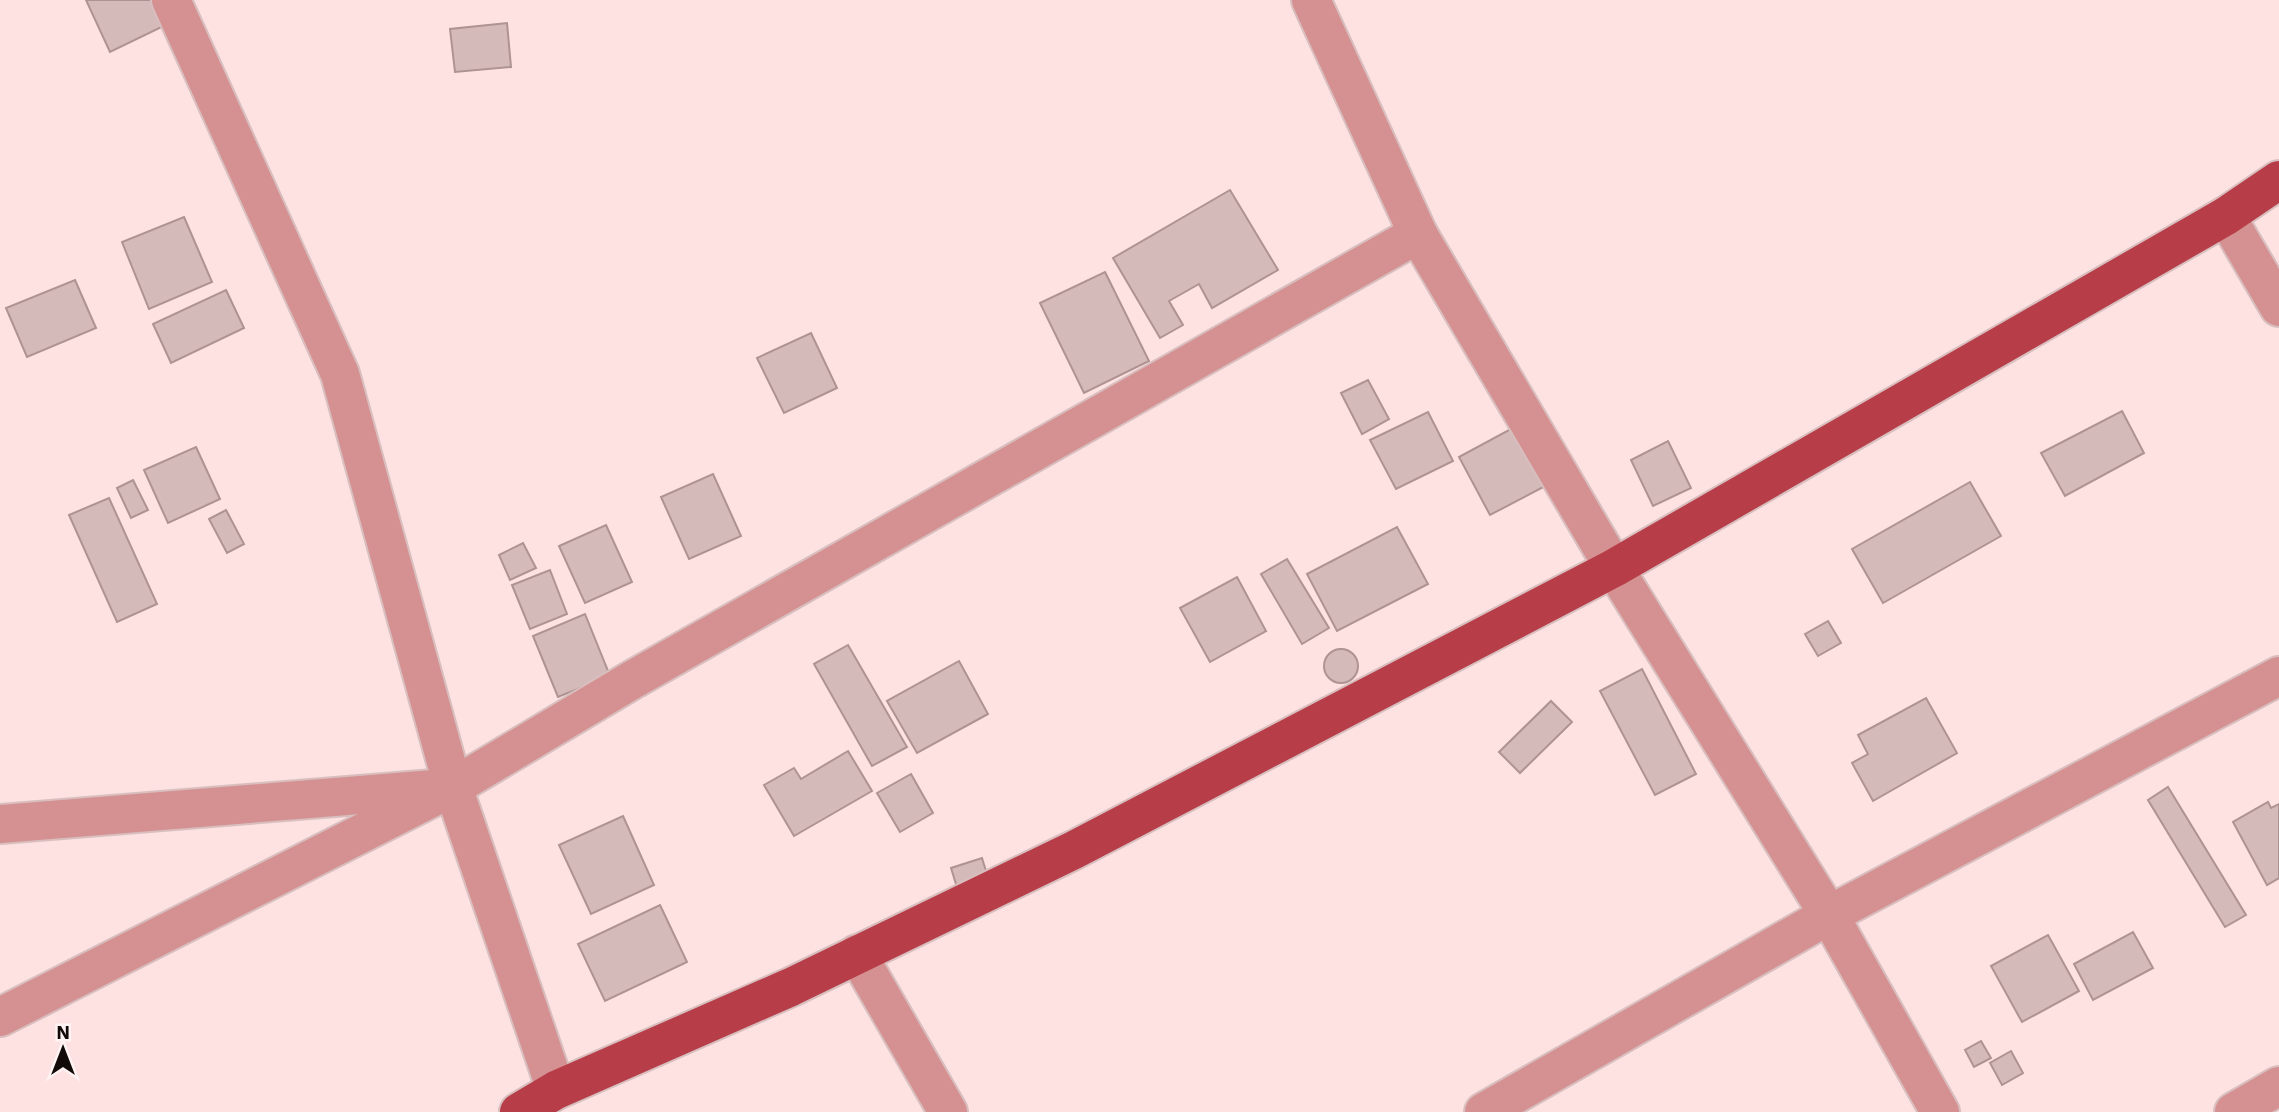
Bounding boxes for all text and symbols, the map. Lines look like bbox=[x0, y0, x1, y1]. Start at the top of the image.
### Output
north arrow bbox=[28, 1014, 98, 1084]
text: N bbox=[56, 1020, 70, 1044]

